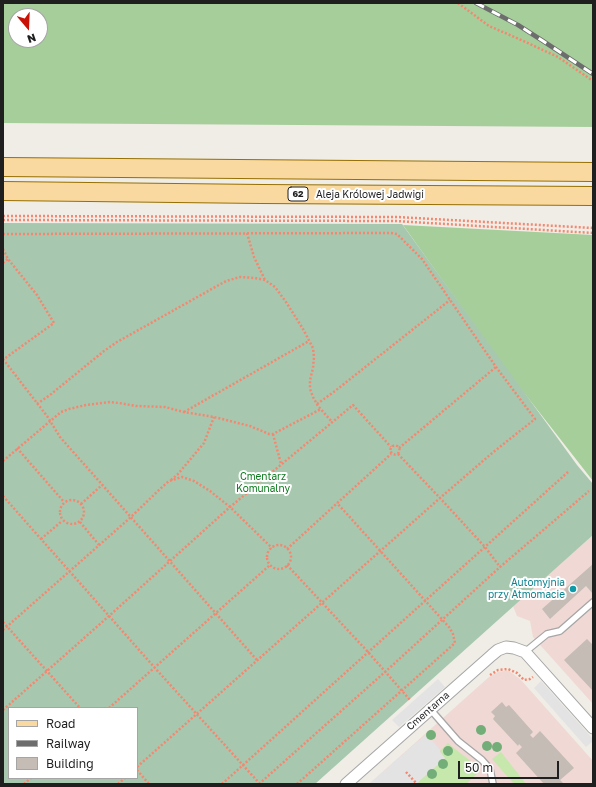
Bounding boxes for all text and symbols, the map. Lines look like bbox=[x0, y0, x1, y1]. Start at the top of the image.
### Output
north arrow bbox=[8, 8, 48, 48]
text: N bbox=[26, 31, 38, 46]
road number: 62 bbox=[288, 187, 308, 201]
street label: Aleja Królowej Jadwigi bbox=[316, 189, 424, 201]
park label: Cmentarz Komunalny bbox=[236, 471, 290, 494]
place label: Automyjnia przy Atmomacie bbox=[488, 577, 565, 600]
marker: Automyjnia przy Atmomacie bbox=[568, 584, 578, 594]
street label: Cmentarna bbox=[404, 689, 452, 733]
legend bbox=[8, 707, 138, 779]
text: Road bbox=[46, 716, 75, 731]
text: Railway bbox=[46, 736, 91, 751]
scale bar bbox=[460, 753, 561, 779]
text: Building bbox=[46, 756, 94, 771]
text: 50 m bbox=[465, 760, 493, 775]

